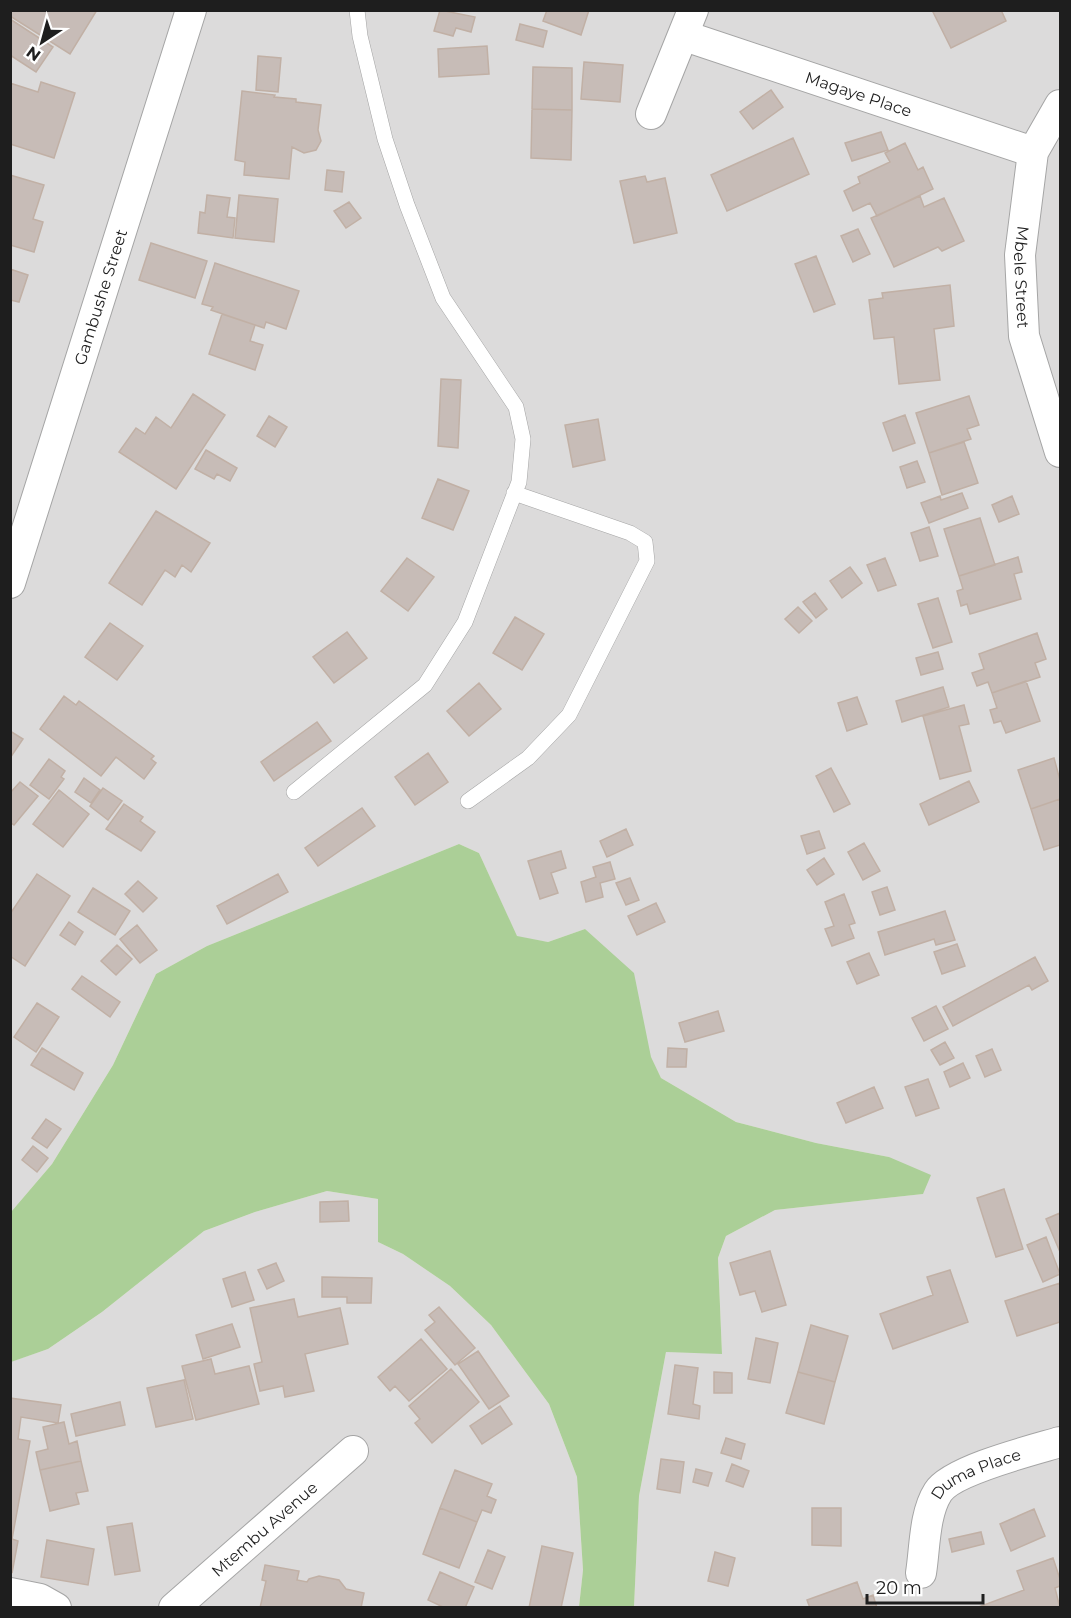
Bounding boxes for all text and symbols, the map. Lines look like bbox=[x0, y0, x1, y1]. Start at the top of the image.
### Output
north arrow bbox=[12, 12, 72, 72]
text: N bbox=[23, 42, 44, 65]
street label: Magaye Place bbox=[803, 68, 914, 121]
street label: Mbele Street bbox=[1010, 225, 1033, 329]
street label: Gambushe Street bbox=[70, 226, 131, 367]
street label: Duma Place bbox=[927, 1445, 1023, 1503]
street label: Mtembu Avenue bbox=[208, 1478, 321, 1581]
scale bar bbox=[867, 1567, 982, 1605]
text: 20 m bbox=[876, 1577, 922, 1599]

